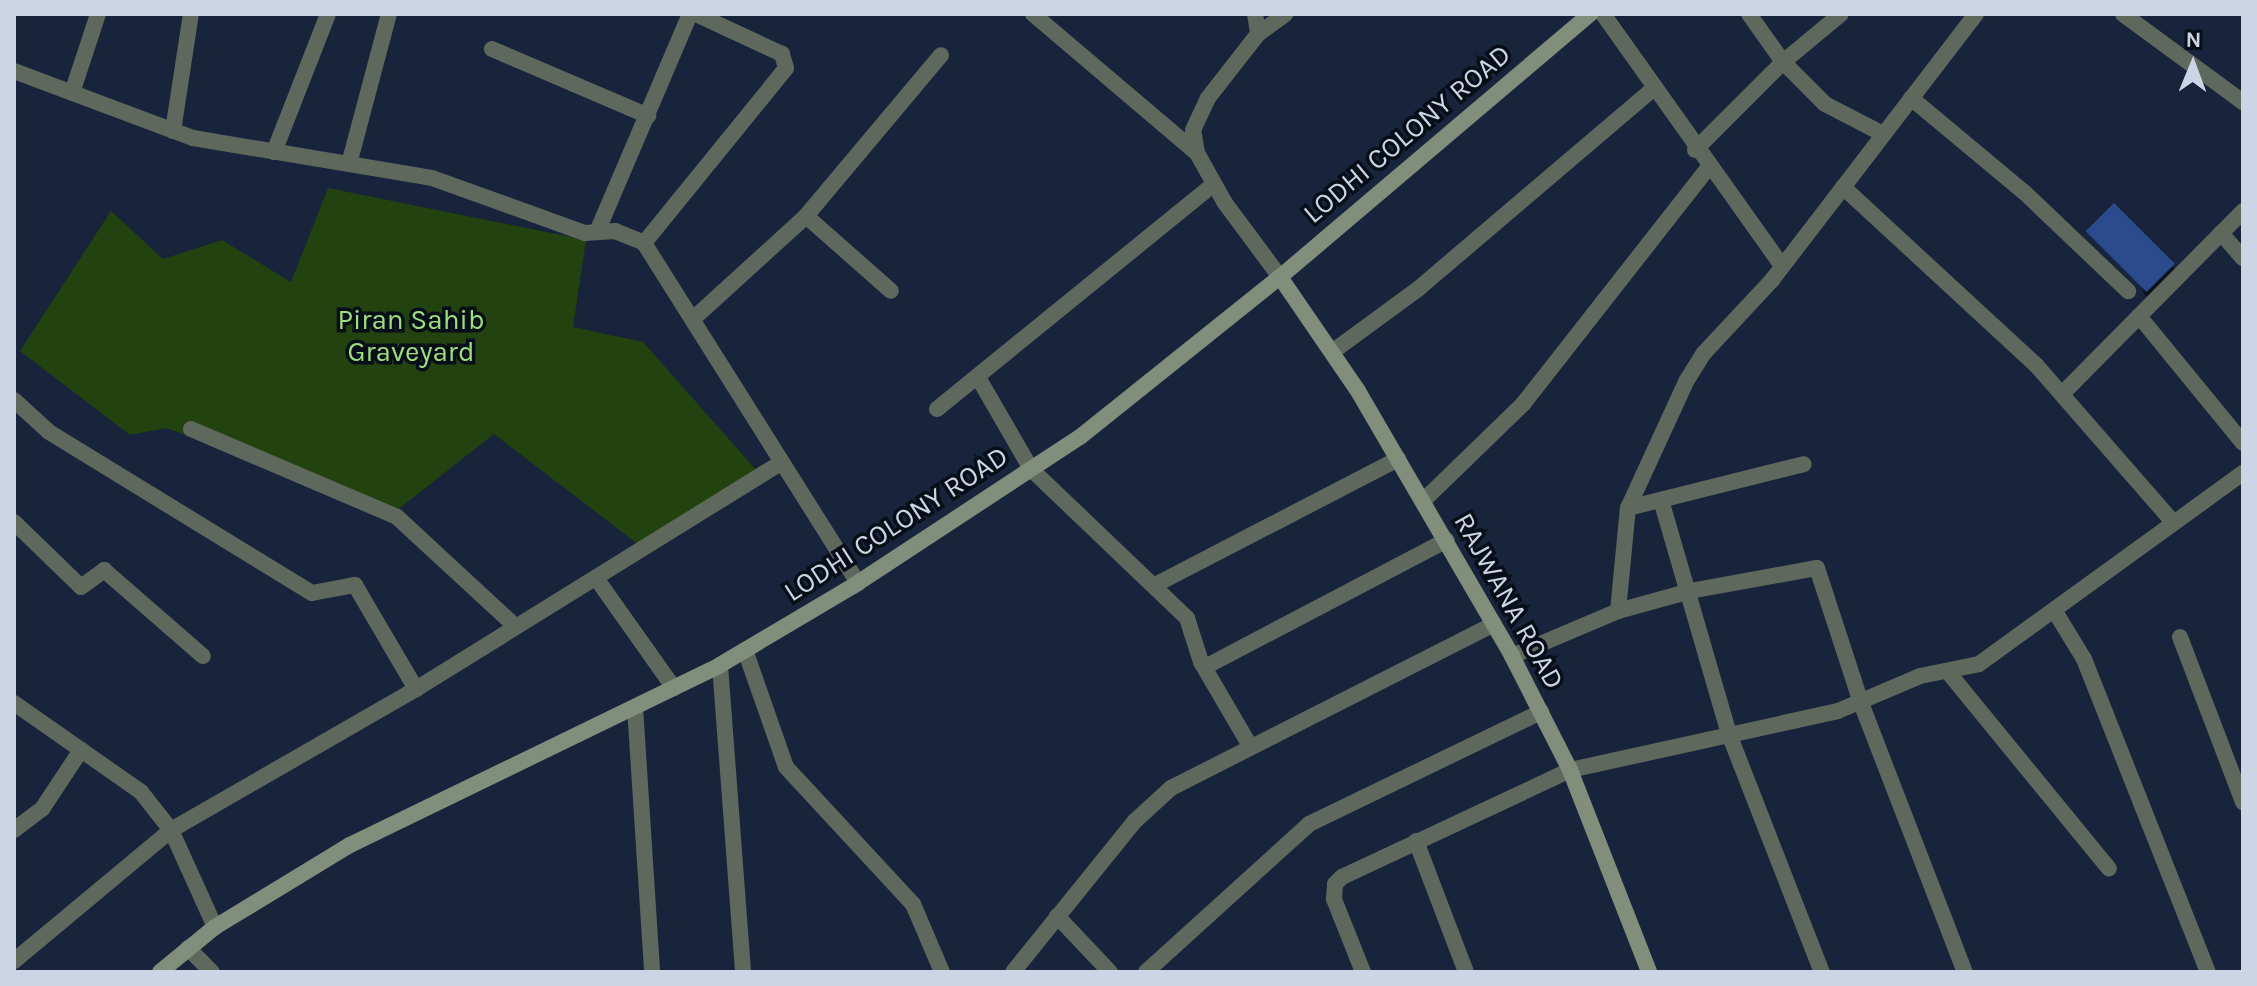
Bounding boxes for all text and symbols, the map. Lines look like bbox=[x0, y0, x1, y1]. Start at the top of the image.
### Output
north arrow bbox=[2153, 24, 2233, 104]
text: N bbox=[2185, 27, 2202, 53]
street label: LODHI COLONY ROAD bbox=[1297, 38, 1517, 230]
park label: Piran Sahib Graveyard bbox=[337, 303, 485, 369]
street label: LODHI COLONY ROAD bbox=[778, 439, 1014, 609]
street label: RAJWANA ROAD bbox=[1447, 507, 1571, 695]

